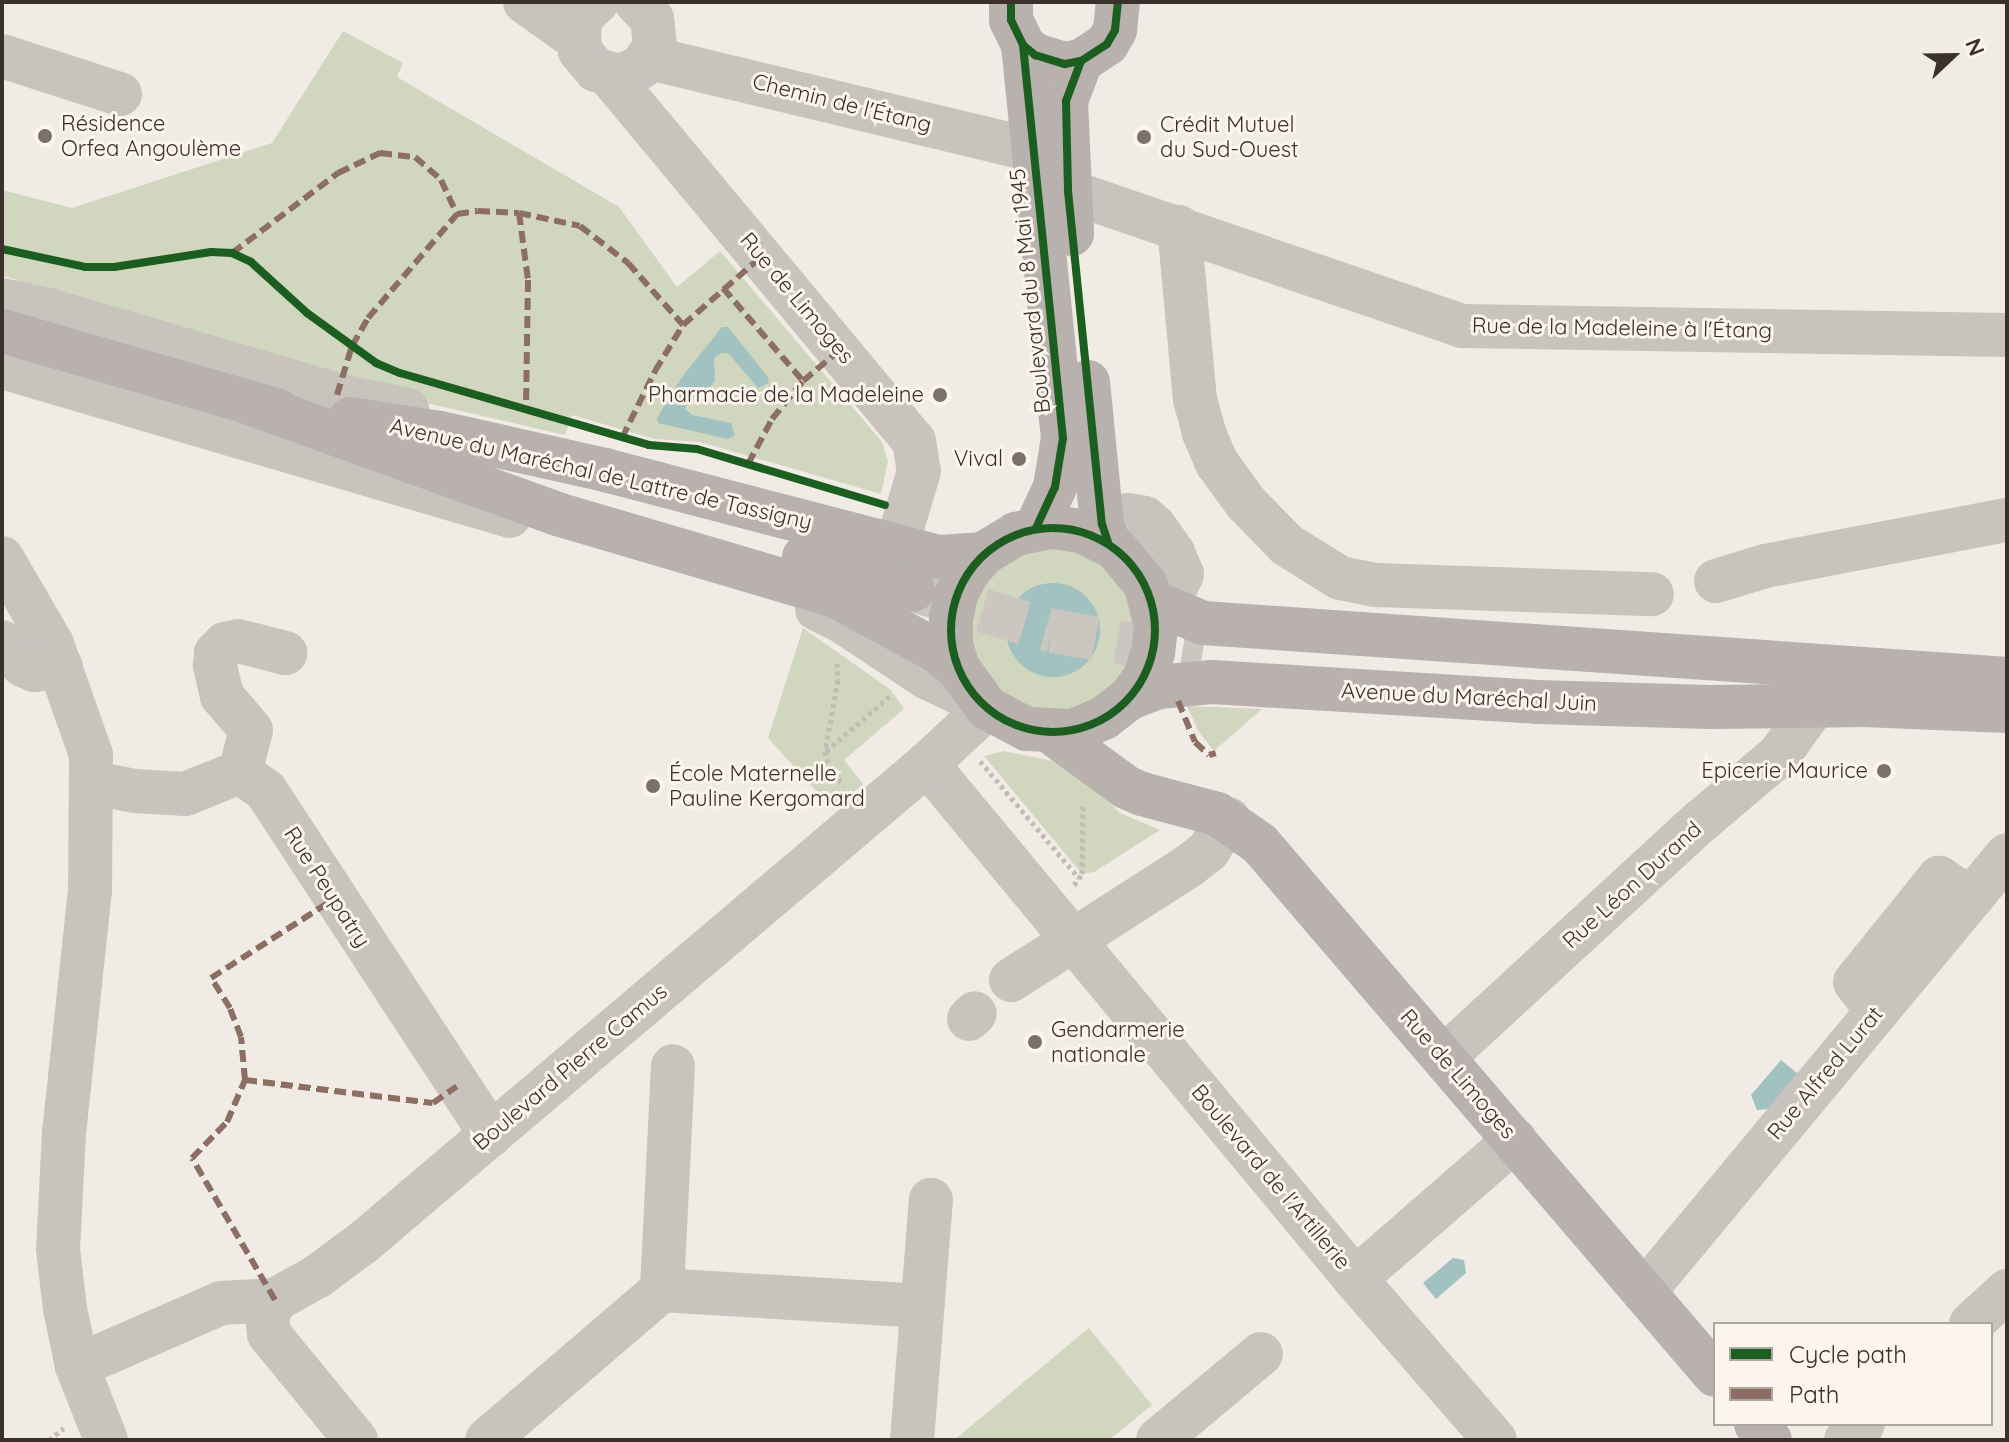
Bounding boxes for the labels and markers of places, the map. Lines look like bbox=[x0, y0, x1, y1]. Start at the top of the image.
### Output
place label: Résidence Orfea Angoulème bbox=[61, 110, 241, 162]
place label: Crédit Mutuel du Sud-Ouest bbox=[1160, 111, 1299, 162]
marker: Résidence Orfea Angoulème bbox=[36, 127, 54, 145]
marker: Crédit Mutuel du Sud-Ouest bbox=[1135, 128, 1153, 146]
place label: Pharmacie de la Madeleine bbox=[648, 382, 924, 408]
marker: Pharmacie de la Madeleine bbox=[931, 386, 949, 404]
place label: Vival bbox=[954, 446, 1003, 472]
marker: Vival bbox=[1010, 450, 1028, 468]
place label: Epicerie Maurice bbox=[1701, 758, 1868, 784]
place label: École Maternelle Pauline Kergomard bbox=[669, 760, 865, 812]
marker: Epicerie Maurice bbox=[1875, 762, 1893, 780]
marker: École Maternelle Pauline Kergomard bbox=[644, 777, 662, 795]
place label: Gendarmerie nationale bbox=[1051, 1016, 1185, 1068]
marker: Gendarmerie nationale bbox=[1026, 1033, 1044, 1051]

